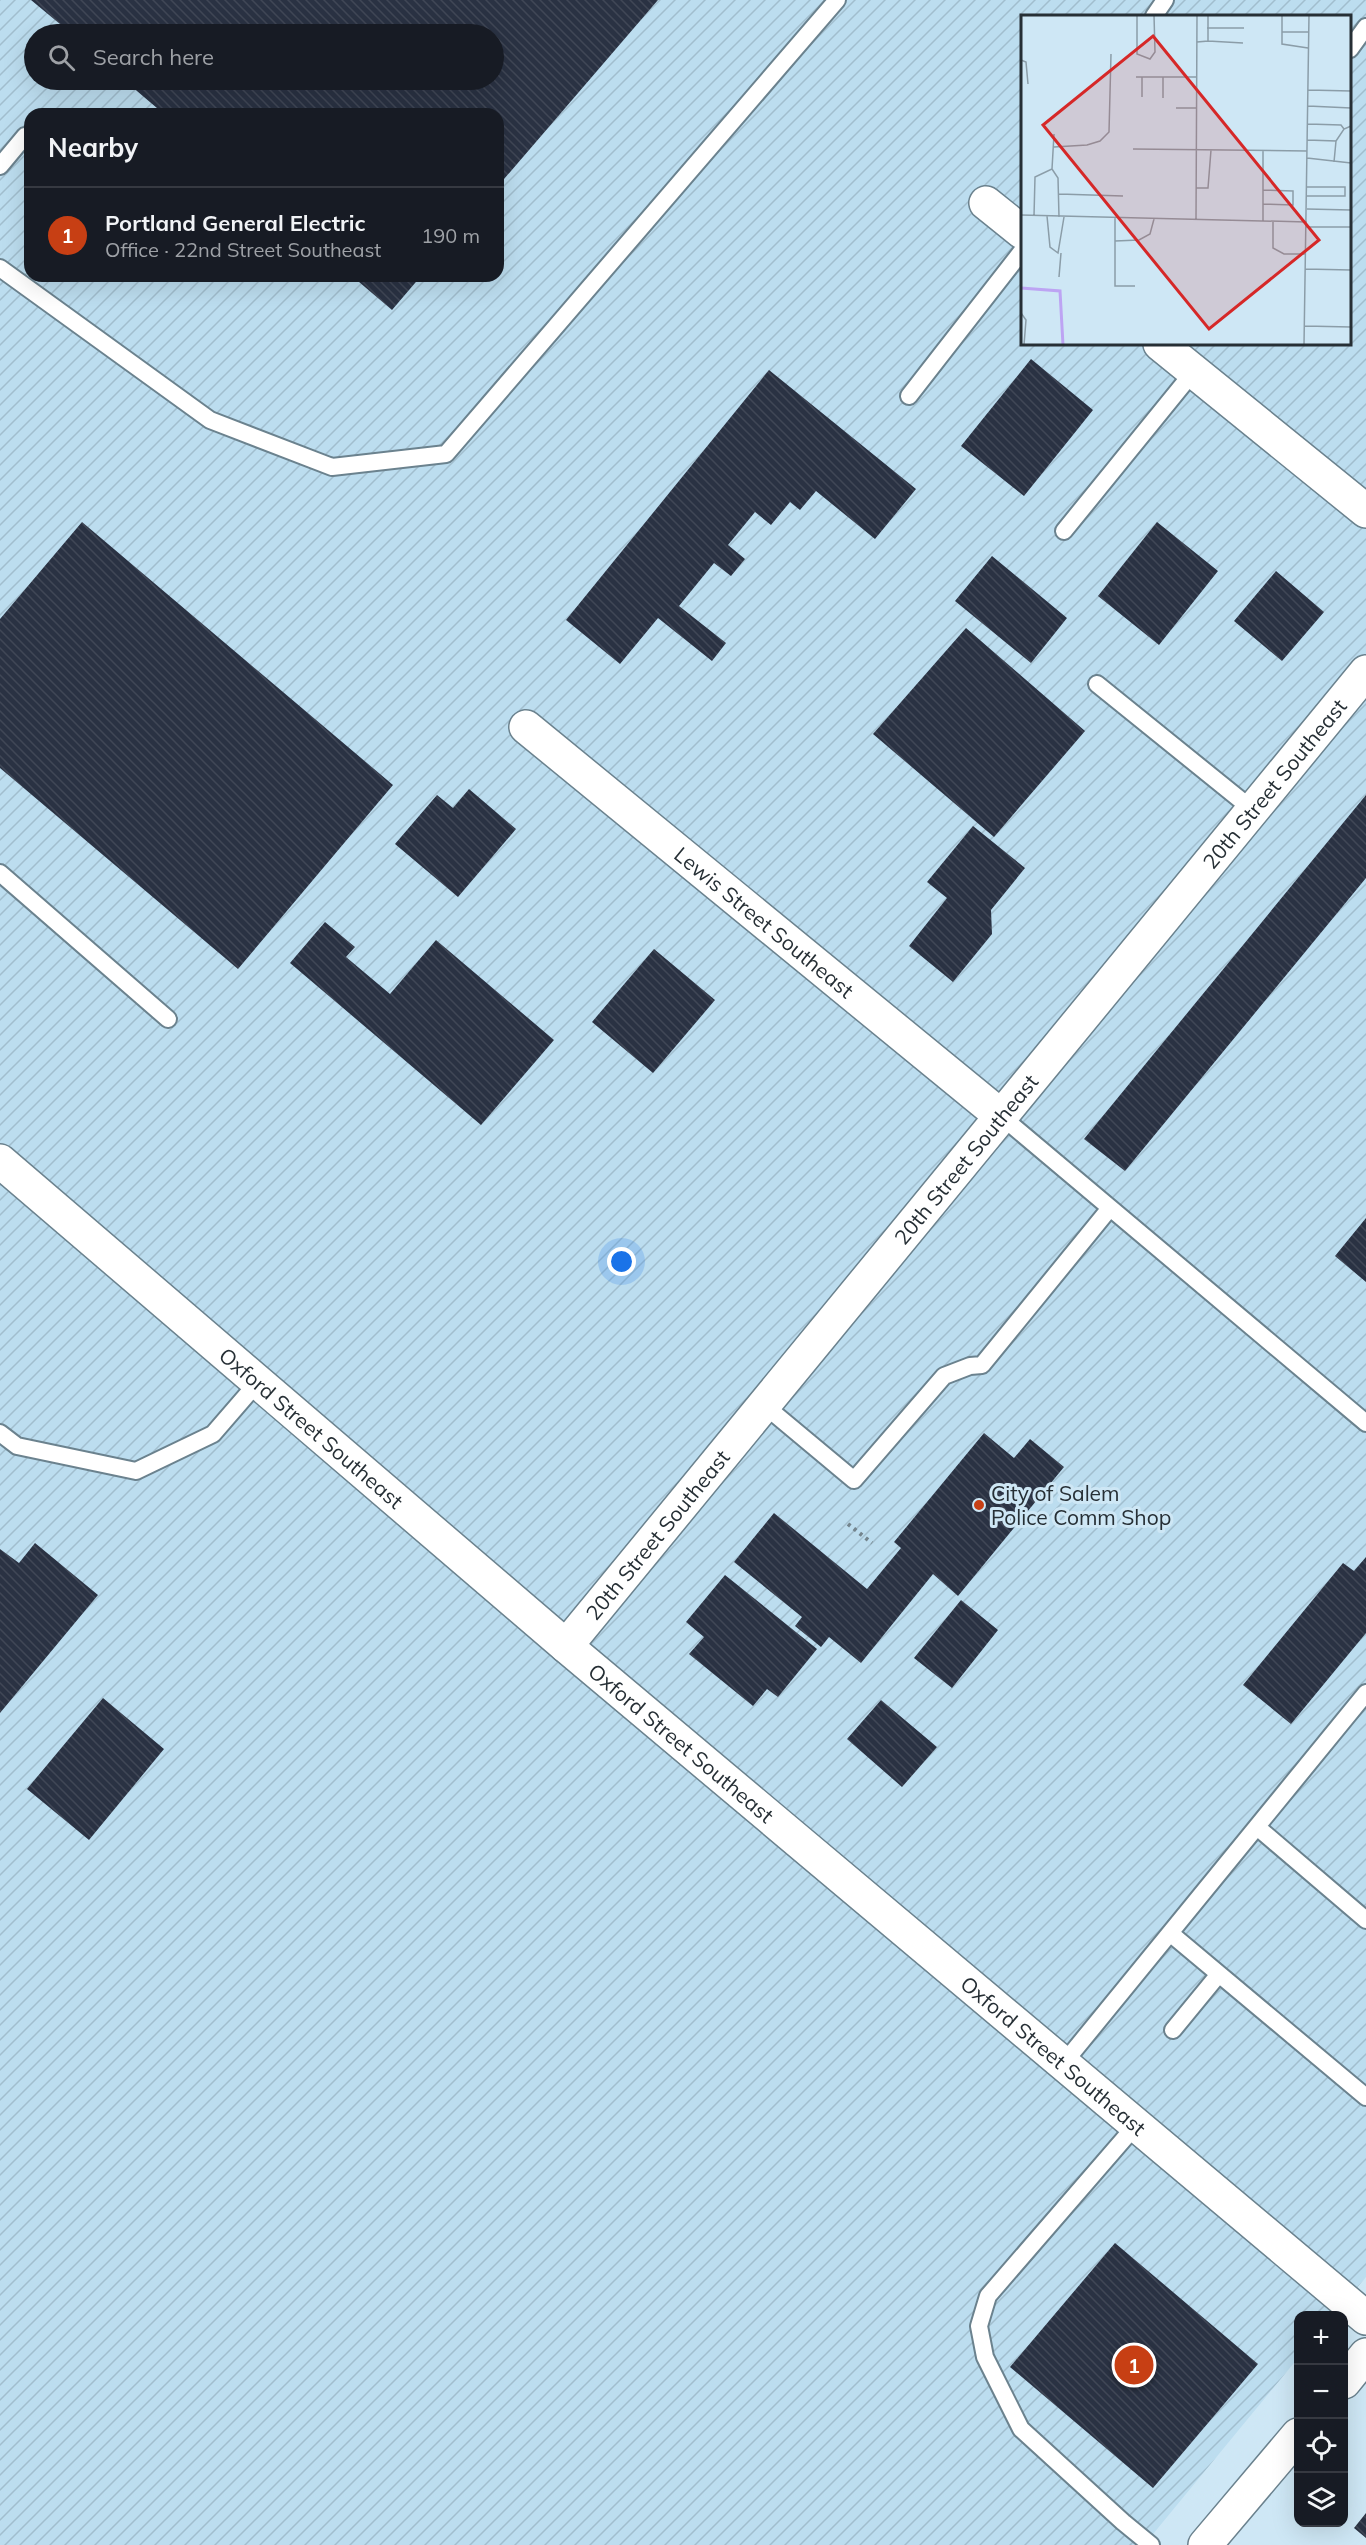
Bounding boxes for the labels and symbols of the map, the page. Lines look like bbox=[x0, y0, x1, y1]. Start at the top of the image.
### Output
inset map bbox=[1021, 15, 1351, 345]
street label: 20th Street Southeast bbox=[1197, 693, 1352, 874]
street label: Lewis Street Southeast bbox=[669, 841, 859, 1003]
street label: 20th Street Southeast bbox=[888, 1069, 1043, 1250]
your location bbox=[607, 1247, 636, 1276]
street label: Oxford Street Southeast bbox=[214, 1342, 409, 1514]
street label: 20th Street Southeast bbox=[580, 1444, 735, 1625]
place label: City of Salem Police Comm Shop bbox=[991, 1480, 1171, 1530]
marker: City of Salem Police Comm Shop bbox=[972, 1498, 986, 1512]
street label: Oxford Street Southeast bbox=[583, 1658, 779, 1828]
street label: Oxford Street Southeast bbox=[955, 1970, 1151, 2141]
pin: 1 bbox=[1114, 2342, 1154, 2388]

